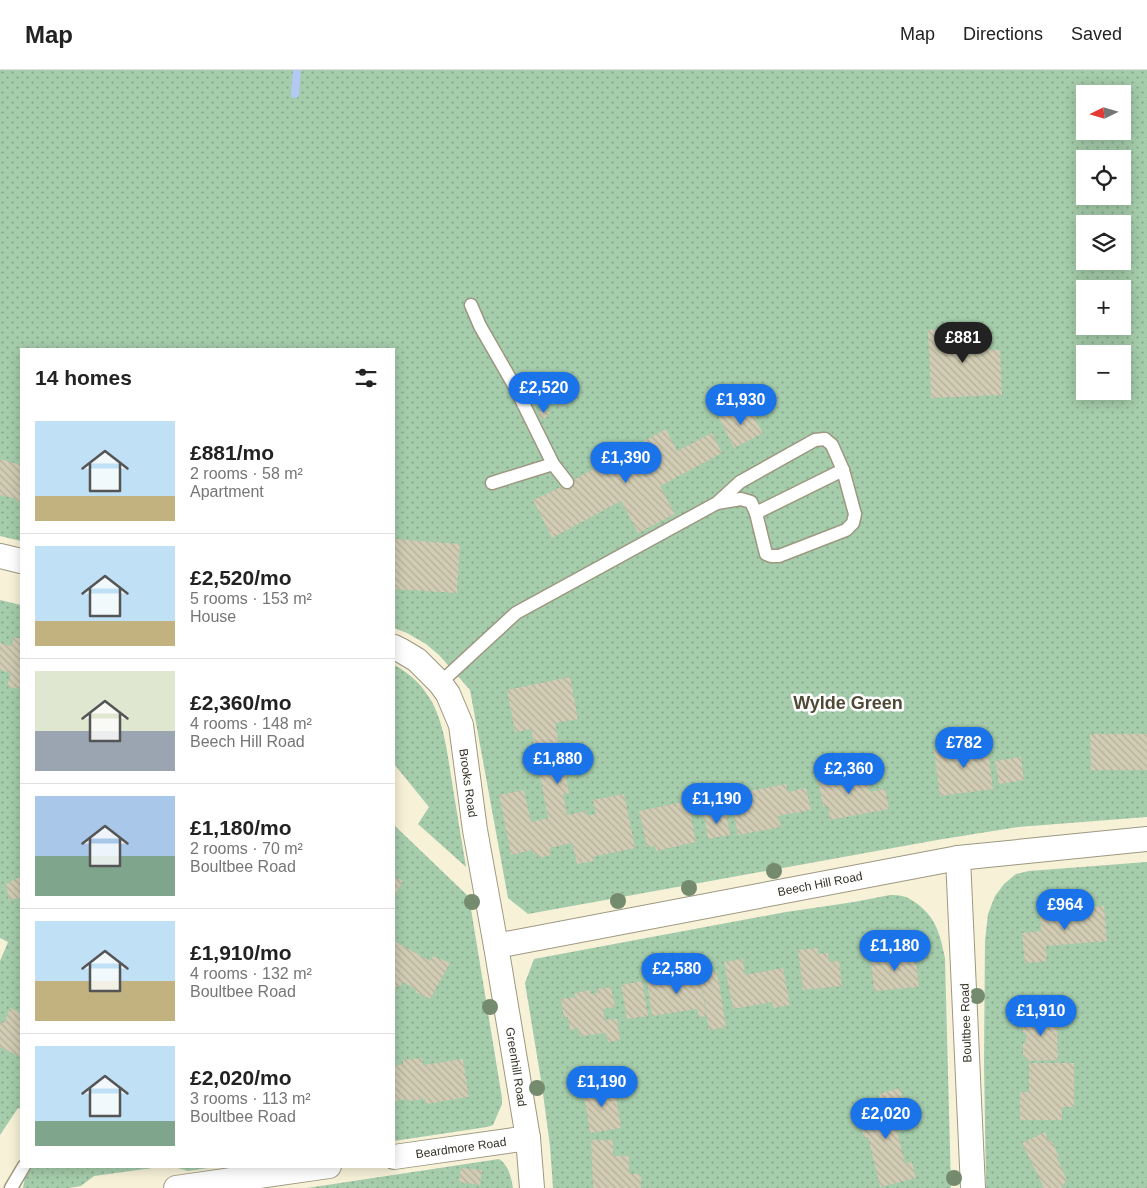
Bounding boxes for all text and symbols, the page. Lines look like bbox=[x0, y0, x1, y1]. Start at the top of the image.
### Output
text: Map bbox=[25, 21, 73, 48]
text: Map bbox=[900, 24, 935, 44]
text: Directions bbox=[963, 24, 1043, 44]
text: Saved bbox=[1071, 24, 1122, 44]
north arrow bbox=[1076, 85, 1131, 140]
map controls bbox=[1076, 85, 1131, 400]
button: locate bbox=[1076, 150, 1131, 205]
button: layers bbox=[1076, 215, 1131, 270]
button: + bbox=[1076, 280, 1131, 335]
pin: £881 bbox=[933, 322, 993, 364]
text: £881 bbox=[945, 329, 981, 346]
button: − bbox=[1076, 345, 1131, 400]
icon: filters bbox=[352, 364, 380, 392]
text: 14 homes bbox=[35, 366, 132, 389]
pin: £2,520 bbox=[503, 372, 585, 414]
text: £2,520 bbox=[520, 379, 568, 396]
pin: £1,930 bbox=[700, 384, 782, 426]
text: £1,930 bbox=[717, 391, 765, 408]
icon: home bbox=[75, 441, 135, 501]
text: £881/mo bbox=[190, 441, 274, 464]
pin: £1,390 bbox=[585, 442, 667, 484]
text: £1,390 bbox=[602, 449, 650, 466]
text: 2 rooms · 58 m² bbox=[190, 465, 303, 482]
text: Apartment bbox=[190, 483, 264, 500]
icon: home bbox=[75, 566, 135, 626]
text: £2,520/mo bbox=[190, 566, 292, 589]
text: 5 rooms · 153 m² bbox=[190, 590, 312, 607]
text: House bbox=[190, 608, 236, 625]
icon: home bbox=[75, 691, 135, 751]
text: £2,360/mo bbox=[190, 691, 292, 714]
district label: Wylde Green bbox=[793, 693, 903, 713]
text: 4 rooms · 148 m² bbox=[190, 715, 312, 732]
pin: £782 bbox=[934, 726, 994, 769]
text: Beech Hill Road bbox=[190, 733, 305, 750]
text: £782 bbox=[946, 734, 982, 751]
pin: £1,880 bbox=[517, 742, 599, 785]
street label: Brooks Road bbox=[456, 748, 480, 818]
text: £1,880 bbox=[534, 750, 582, 767]
pin: £2,360 bbox=[808, 752, 890, 795]
text: £2,360 bbox=[825, 760, 873, 777]
pin: £1,190 bbox=[676, 782, 758, 825]
text: £1,190 bbox=[693, 790, 741, 807]
icon: home bbox=[75, 816, 135, 876]
text: £1,180/mo bbox=[190, 816, 292, 839]
text: 2 rooms · 70 m² bbox=[190, 840, 303, 857]
text: Boultbee Road bbox=[190, 858, 296, 875]
street label: Beech Hill Road bbox=[776, 869, 864, 899]
pin: £964 bbox=[1035, 888, 1095, 931]
text: £964 bbox=[1047, 896, 1083, 913]
pin: £1,180 bbox=[854, 930, 936, 972]
text: £1,180 bbox=[871, 937, 919, 954]
icon: home bbox=[75, 941, 135, 1001]
text: £1,910/mo bbox=[190, 941, 292, 964]
pin: £2,580 bbox=[636, 952, 718, 995]
text: £2,580 bbox=[653, 960, 701, 977]
text: 4 rooms · 132 m² bbox=[190, 965, 312, 982]
text: Boultbee Road bbox=[190, 983, 296, 1000]
street label: Boultbee Road bbox=[958, 983, 974, 1063]
pin: £1,910 bbox=[1000, 994, 1082, 1037]
text: £1,910 bbox=[1017, 1002, 1065, 1019]
street label: Greenhill Road bbox=[503, 1026, 529, 1108]
icon: home bbox=[75, 1066, 135, 1126]
text: £2,020/mo bbox=[190, 1066, 292, 1089]
pin: £1,190 bbox=[561, 1066, 643, 1108]
text: £1,190 bbox=[578, 1073, 626, 1090]
text: 3 rooms · 113 m² bbox=[190, 1090, 311, 1107]
pin: £2,020 bbox=[845, 1098, 927, 1140]
text: £2,020 bbox=[862, 1105, 910, 1122]
text: Boultbee Road bbox=[190, 1108, 296, 1125]
street label: Beardmore Road bbox=[415, 1135, 507, 1161]

